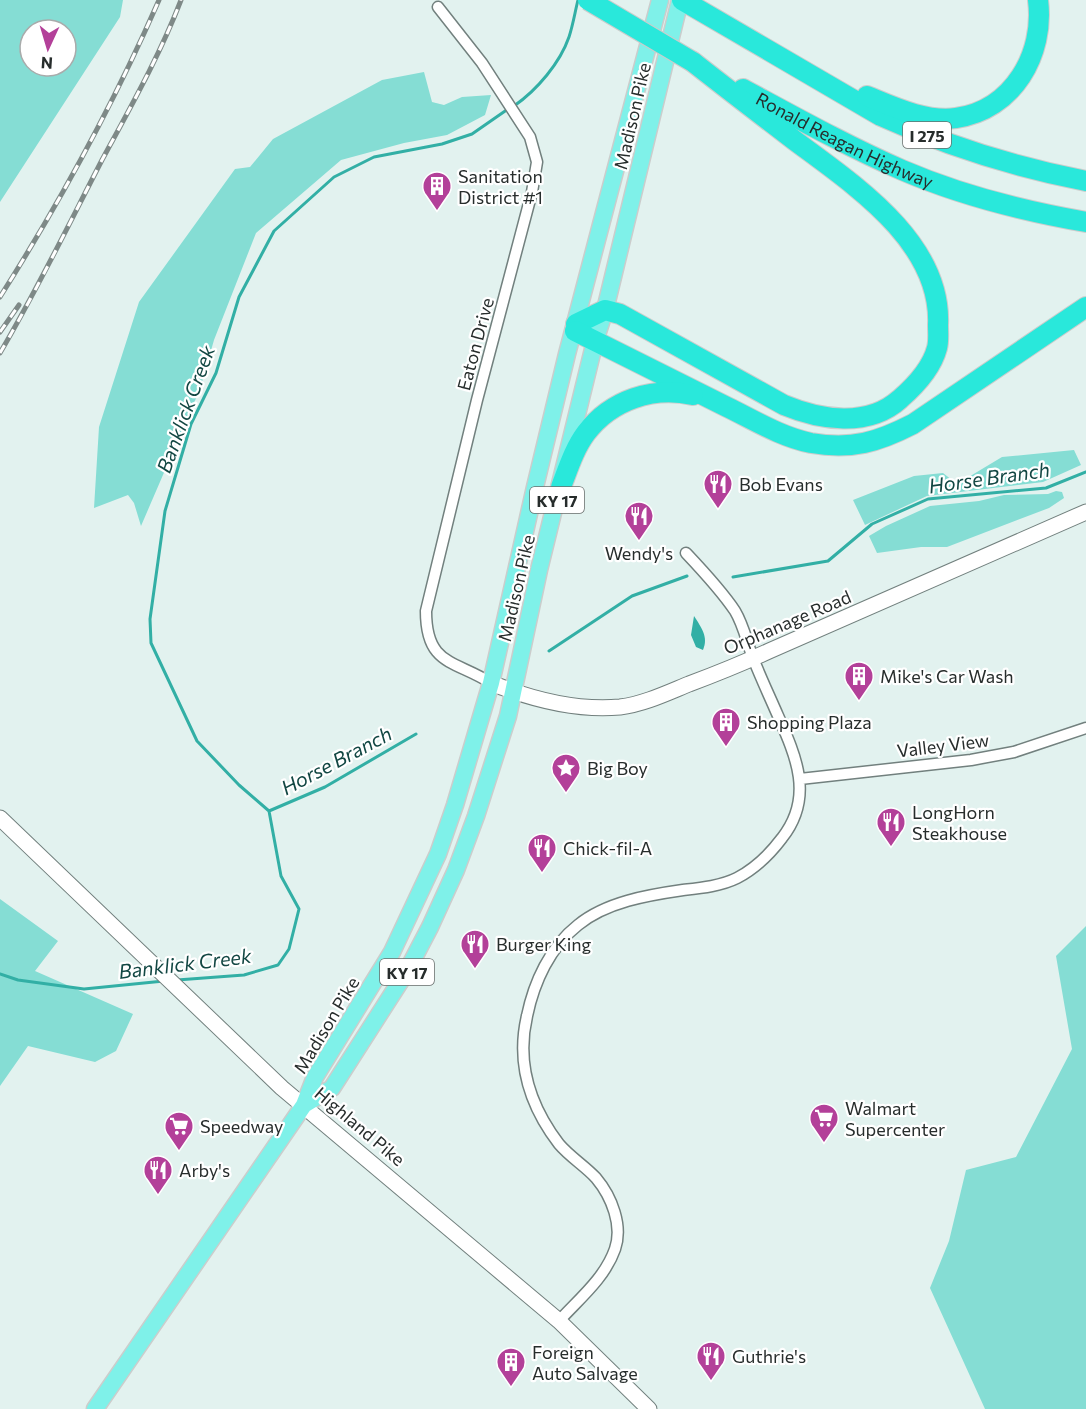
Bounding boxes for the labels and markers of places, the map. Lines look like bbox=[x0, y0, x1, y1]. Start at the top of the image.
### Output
place label: Sanitation District #1 bbox=[458, 165, 543, 208]
building icon: Sanitation District #1 bbox=[421, 170, 453, 212]
restaurant icon: Bob Evans bbox=[702, 468, 734, 510]
place label: Bob Evans bbox=[739, 473, 823, 495]
restaurant icon: Wendy's bbox=[623, 500, 655, 542]
place label: Wendy's bbox=[605, 542, 673, 564]
building icon: Mike's Car Wash bbox=[843, 660, 875, 702]
place label: Mike's Car Wash bbox=[880, 665, 1014, 687]
building icon: Shopping Plaza bbox=[710, 706, 742, 748]
place label: Shopping Plaza bbox=[747, 711, 872, 733]
place icon: Big Boy bbox=[550, 752, 582, 794]
place label: Big Boy bbox=[587, 757, 648, 779]
place label: LongHorn Steakhouse bbox=[912, 801, 1007, 844]
restaurant icon: LongHorn Steakhouse bbox=[875, 806, 907, 848]
restaurant icon: Chick-fil-A bbox=[526, 832, 558, 874]
place label: Chick-fil-A bbox=[563, 837, 652, 859]
restaurant icon: Burger King bbox=[459, 928, 491, 970]
place label: Burger King bbox=[496, 933, 592, 955]
place label: Walmart Supercenter bbox=[845, 1097, 945, 1140]
supermarket icon: Walmart Supercenter bbox=[808, 1102, 840, 1144]
supermarket icon: Speedway bbox=[163, 1110, 195, 1152]
place label: Speedway bbox=[200, 1115, 283, 1137]
restaurant icon: Arby's bbox=[142, 1154, 174, 1196]
place label: Arby's bbox=[179, 1159, 230, 1181]
restaurant icon: Guthrie's bbox=[695, 1340, 727, 1382]
place label: Foreign Auto Salvage bbox=[532, 1341, 638, 1384]
place label: Guthrie's bbox=[732, 1345, 806, 1367]
building icon: Foreign Auto Salvage bbox=[495, 1346, 527, 1388]

